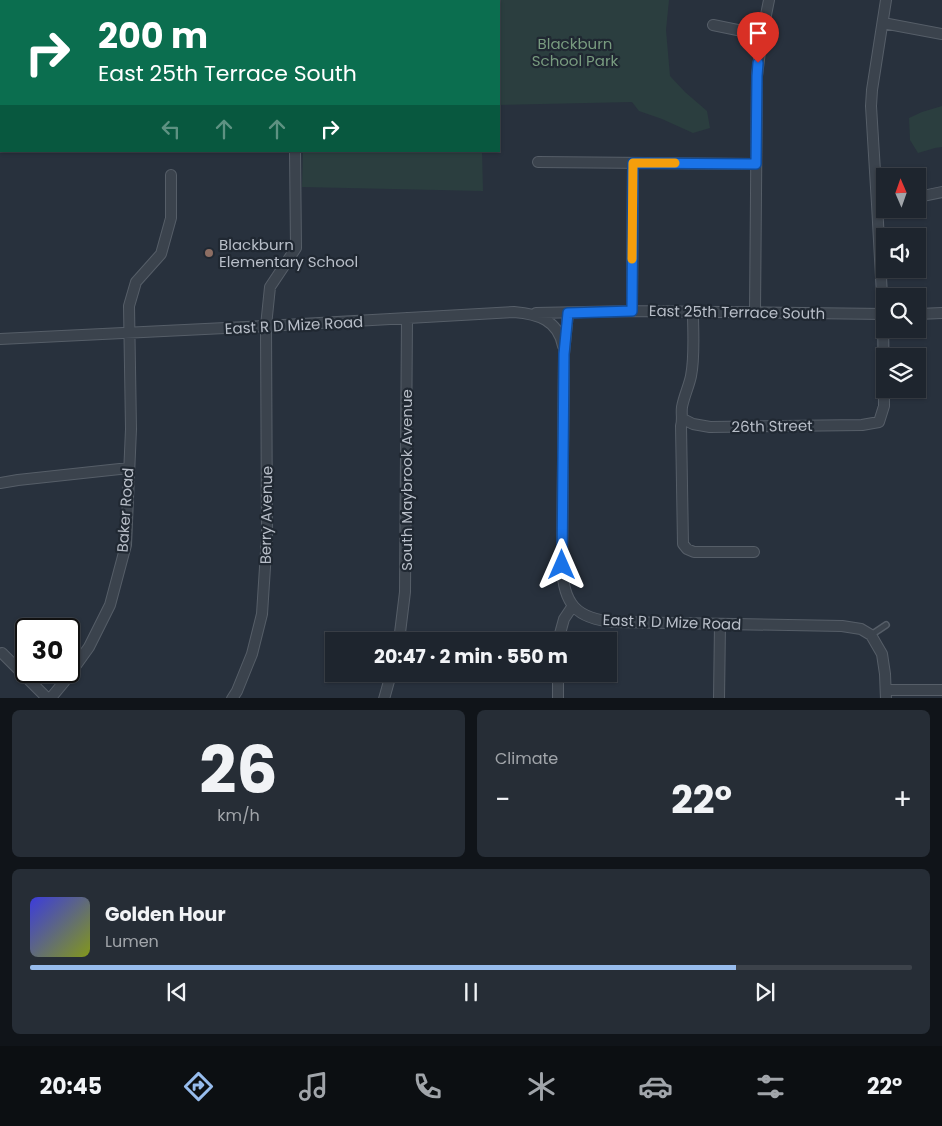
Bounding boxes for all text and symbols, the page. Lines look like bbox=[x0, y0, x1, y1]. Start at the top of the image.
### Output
text: 200 m bbox=[98, 11, 208, 60]
pin bbox=[737, 12, 779, 63]
icon: arrive bbox=[744, 19, 772, 47]
icon: right bbox=[15, 20, 80, 85]
park label: Blackburn School Park bbox=[532, 33, 619, 71]
text: East 25th Terrace South bbox=[98, 58, 357, 89]
icon: left bbox=[157, 115, 185, 143]
icon: ahead bbox=[210, 115, 238, 143]
icon: ahead bbox=[263, 115, 291, 143]
icon: right bbox=[316, 115, 344, 143]
north arrow bbox=[876, 168, 926, 218]
map controls bbox=[876, 168, 926, 398]
button: sound bbox=[876, 228, 926, 278]
place label: Blackburn Elementary School bbox=[219, 234, 358, 272]
marker: Blackburn Elementary School bbox=[203, 247, 215, 259]
button: search bbox=[876, 288, 926, 338]
street label: East 25th Terrace South bbox=[649, 300, 825, 324]
street label: East R D Mize Road bbox=[224, 311, 364, 339]
button: layers bbox=[876, 348, 926, 398]
street label: South Maybrook Avenue bbox=[396, 389, 417, 571]
street label: 26th Street bbox=[731, 415, 813, 437]
street label: Berry Avenue bbox=[255, 466, 277, 564]
street label: Baker Road bbox=[112, 467, 138, 553]
position arrow bbox=[535, 538, 587, 590]
street label: East R D Mize Road bbox=[602, 609, 742, 635]
speed limit sign: 30 bbox=[15, 618, 80, 683]
text: 20:47 · 2 min · 550 m bbox=[374, 643, 568, 670]
text: 26 bbox=[199, 725, 278, 816]
text: Climate bbox=[495, 747, 558, 770]
text: 22° bbox=[671, 773, 732, 826]
text: − bbox=[495, 780, 510, 819]
text: + bbox=[893, 780, 912, 819]
text: km/h bbox=[217, 804, 260, 827]
text: Golden Hour bbox=[105, 901, 226, 928]
text: Lumen bbox=[105, 930, 159, 953]
icon: previous bbox=[163, 978, 191, 1006]
icon: pause bbox=[457, 978, 485, 1006]
icon: next bbox=[751, 978, 779, 1006]
icon: directions bbox=[181, 1069, 216, 1104]
icon: music bbox=[296, 1069, 331, 1104]
icon: phone bbox=[410, 1069, 445, 1104]
icon: climate bbox=[524, 1069, 559, 1104]
icon: car bbox=[638, 1069, 673, 1104]
icon: filters bbox=[753, 1069, 788, 1104]
text: 20:45 bbox=[40, 1071, 102, 1102]
text: 22° bbox=[867, 1071, 902, 1102]

